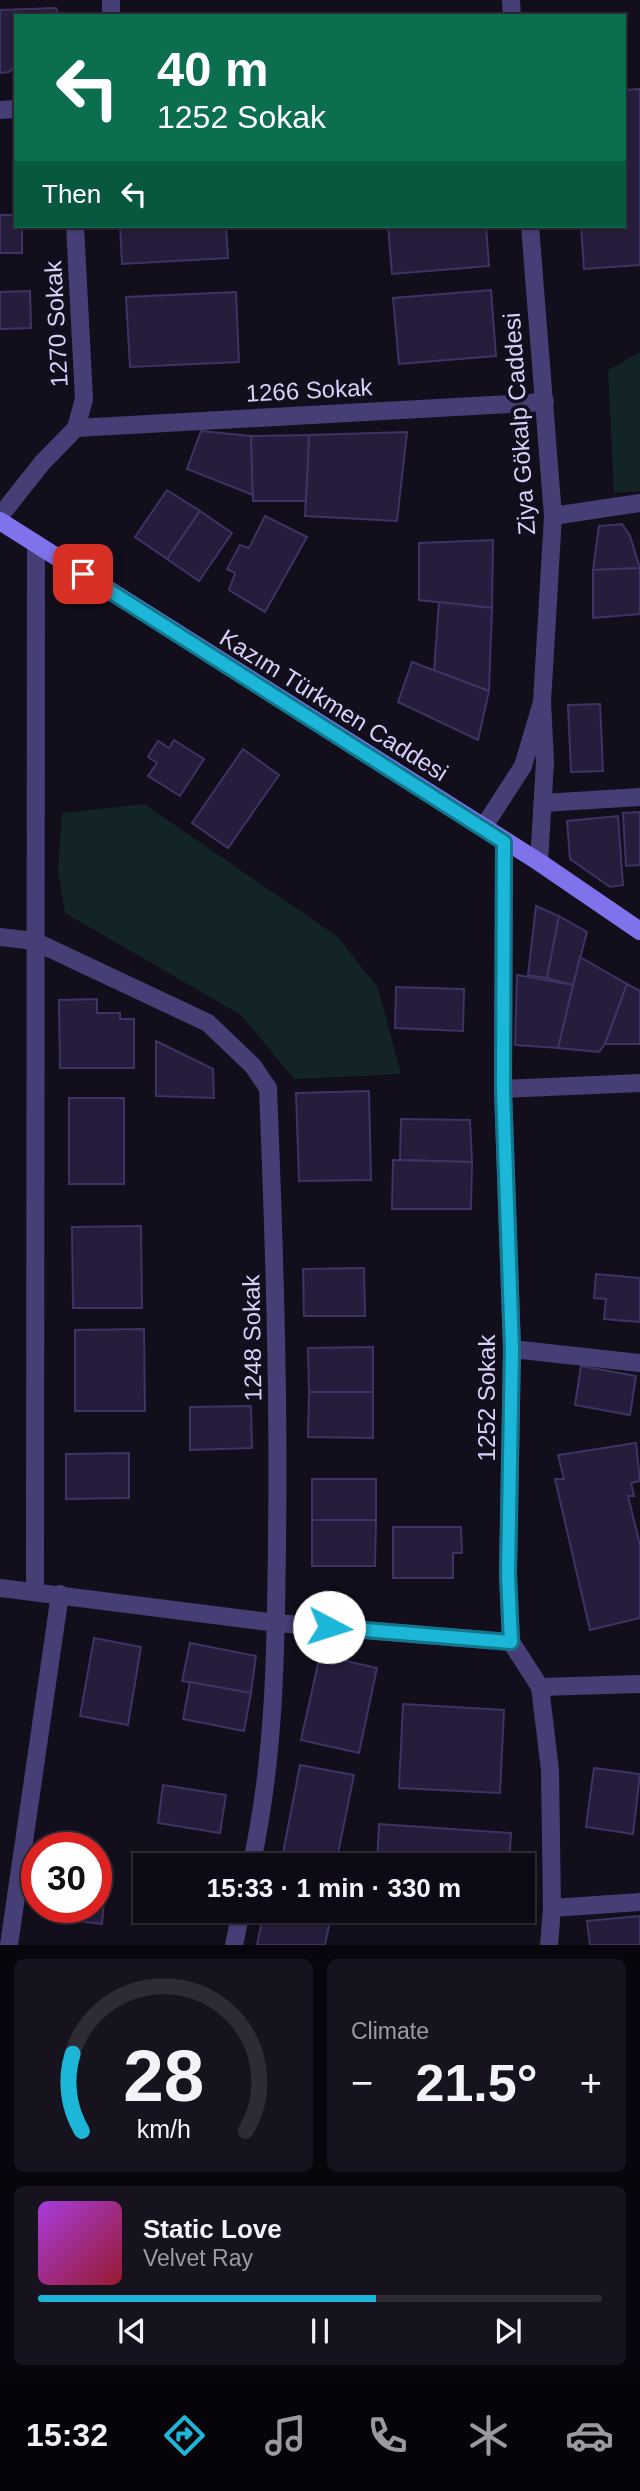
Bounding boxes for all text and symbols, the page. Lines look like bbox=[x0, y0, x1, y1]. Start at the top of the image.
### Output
icon: left bbox=[42, 42, 133, 133]
text: 40 m bbox=[157, 42, 269, 96]
text: 1252 Sokak bbox=[157, 99, 326, 135]
icon: left bbox=[115, 175, 153, 213]
text: Then bbox=[42, 179, 101, 209]
street label: 1270 Sokak bbox=[39, 259, 73, 388]
street label: Ziya Gökalp Caddesi bbox=[498, 312, 540, 536]
street label: 1266 Sokak bbox=[245, 373, 374, 407]
pin bbox=[53, 544, 113, 604]
icon: arrive bbox=[64, 555, 102, 593]
street label: Kazım Türkmen Caddesi bbox=[215, 624, 453, 786]
street label: 1248 Sokak bbox=[237, 1273, 267, 1402]
street label: 1252 Sokak bbox=[473, 1334, 500, 1461]
position arrow bbox=[292, 1590, 366, 1664]
speed limit sign: 30 bbox=[21, 1832, 112, 1923]
text: 15:33 · 1 min · 330 m bbox=[207, 1873, 461, 1903]
text: Climate bbox=[351, 2018, 429, 2044]
text: 28 bbox=[123, 2036, 204, 2117]
text: 21.5° bbox=[415, 2054, 538, 2112]
text: − bbox=[351, 2062, 373, 2104]
text: + bbox=[580, 2062, 602, 2104]
text: km/h bbox=[136, 2115, 191, 2143]
text: Static Love bbox=[143, 2214, 282, 2244]
text: Velvet Ray bbox=[143, 2245, 253, 2271]
icon: previous bbox=[113, 2312, 151, 2350]
icon: pause bbox=[301, 2312, 339, 2350]
icon: next bbox=[489, 2312, 527, 2350]
icon: directions bbox=[160, 2411, 209, 2460]
icon: music bbox=[261, 2411, 310, 2460]
icon: phone bbox=[363, 2411, 412, 2460]
icon: climate bbox=[464, 2411, 513, 2460]
icon: car bbox=[565, 2411, 614, 2460]
text: 15:32 bbox=[26, 2417, 108, 2453]

